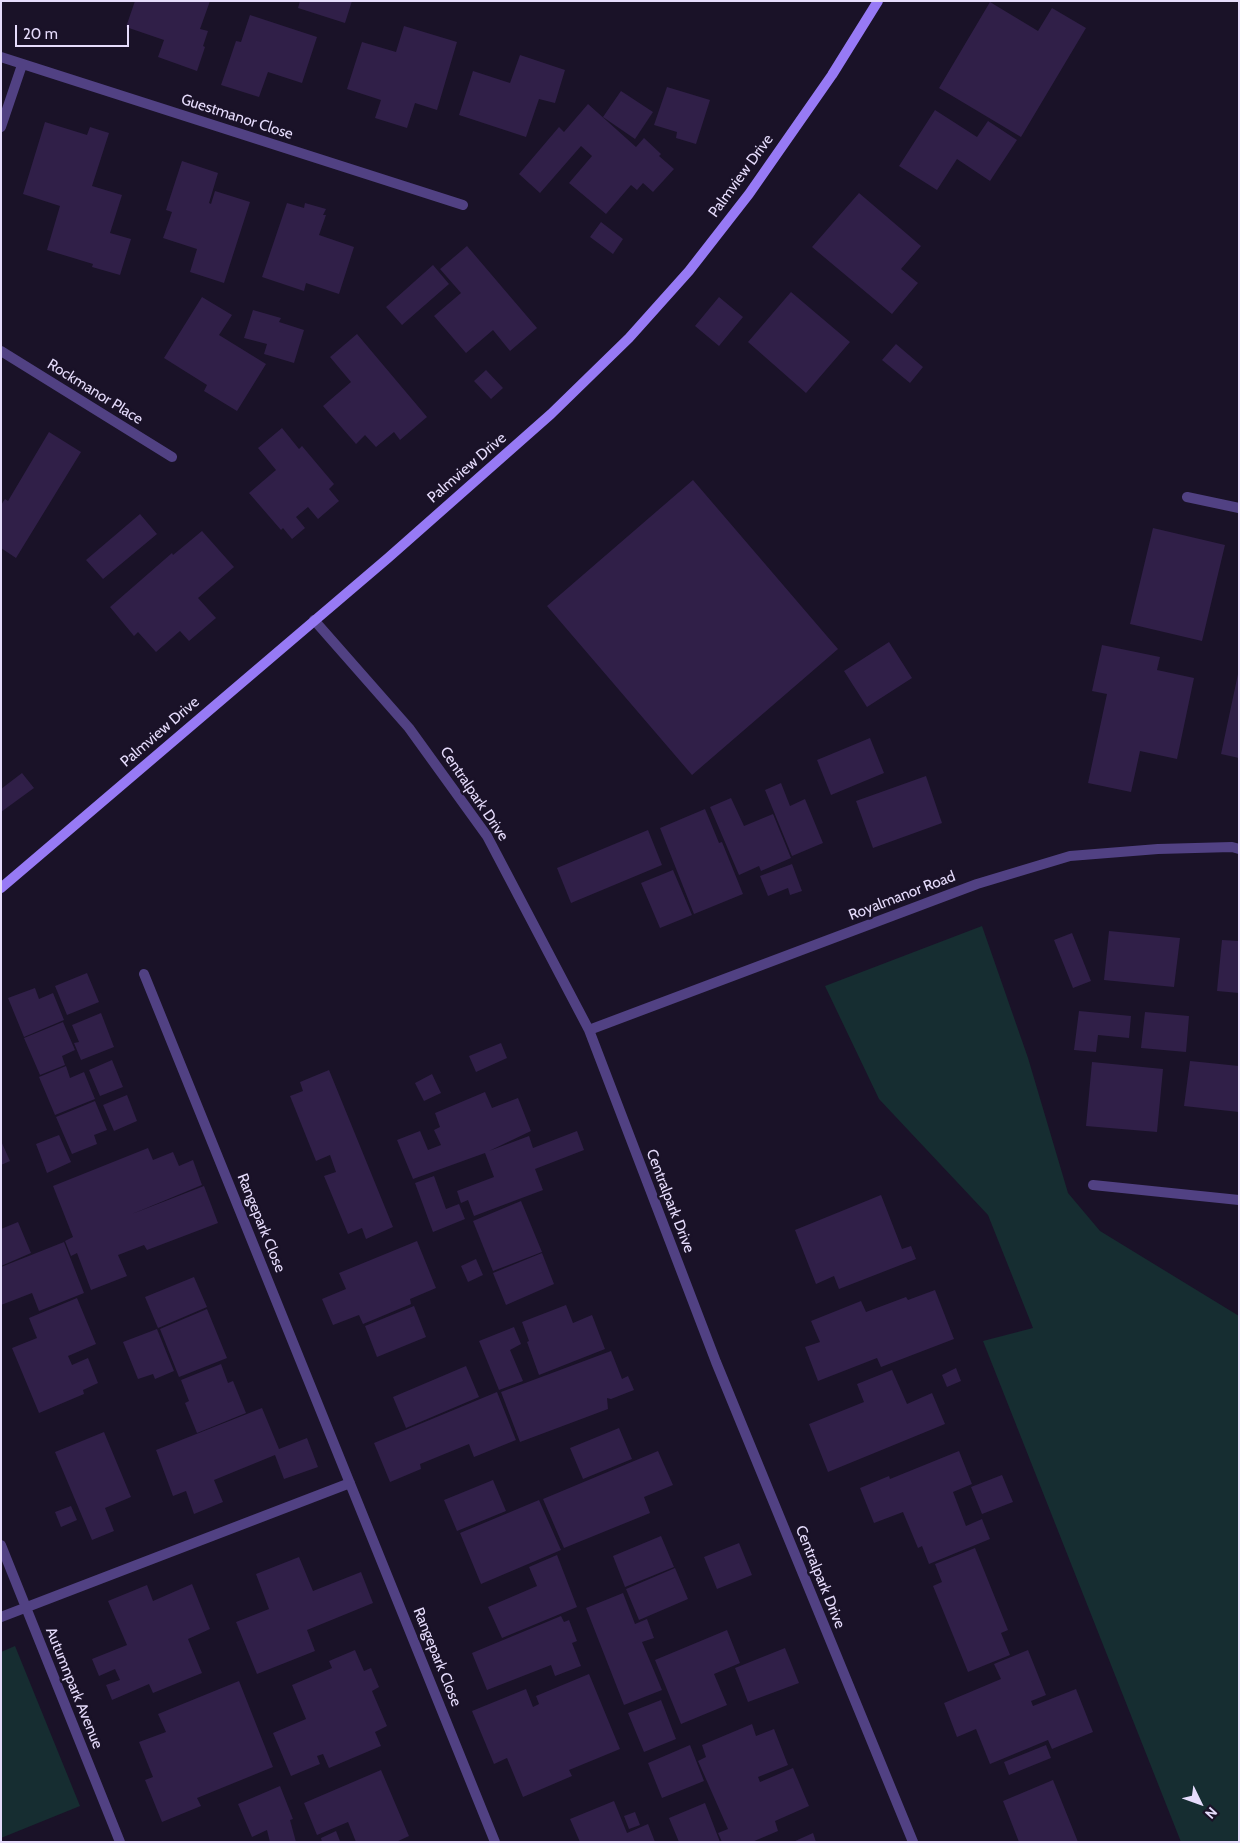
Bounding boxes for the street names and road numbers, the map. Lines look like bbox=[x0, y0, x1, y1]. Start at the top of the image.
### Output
street label: Guestmanor Close bbox=[179, 90, 295, 144]
street label: Palmview Drive bbox=[705, 131, 777, 221]
street label: Rockmanor Place bbox=[44, 355, 146, 429]
street label: Palmview Drive bbox=[424, 429, 510, 507]
street label: Palmview Drive bbox=[117, 693, 203, 771]
street label: Centralpark Drive bbox=[436, 744, 512, 844]
street label: Royalmanor Road bbox=[846, 867, 958, 925]
street label: Centralpark Drive bbox=[642, 1147, 698, 1255]
street label: Rangepark Close bbox=[233, 1171, 289, 1275]
street label: Centralpark Drive bbox=[791, 1523, 849, 1631]
street label: Rangepark Close bbox=[409, 1605, 465, 1709]
street label: Autumnpark Avenue bbox=[41, 1625, 107, 1751]

